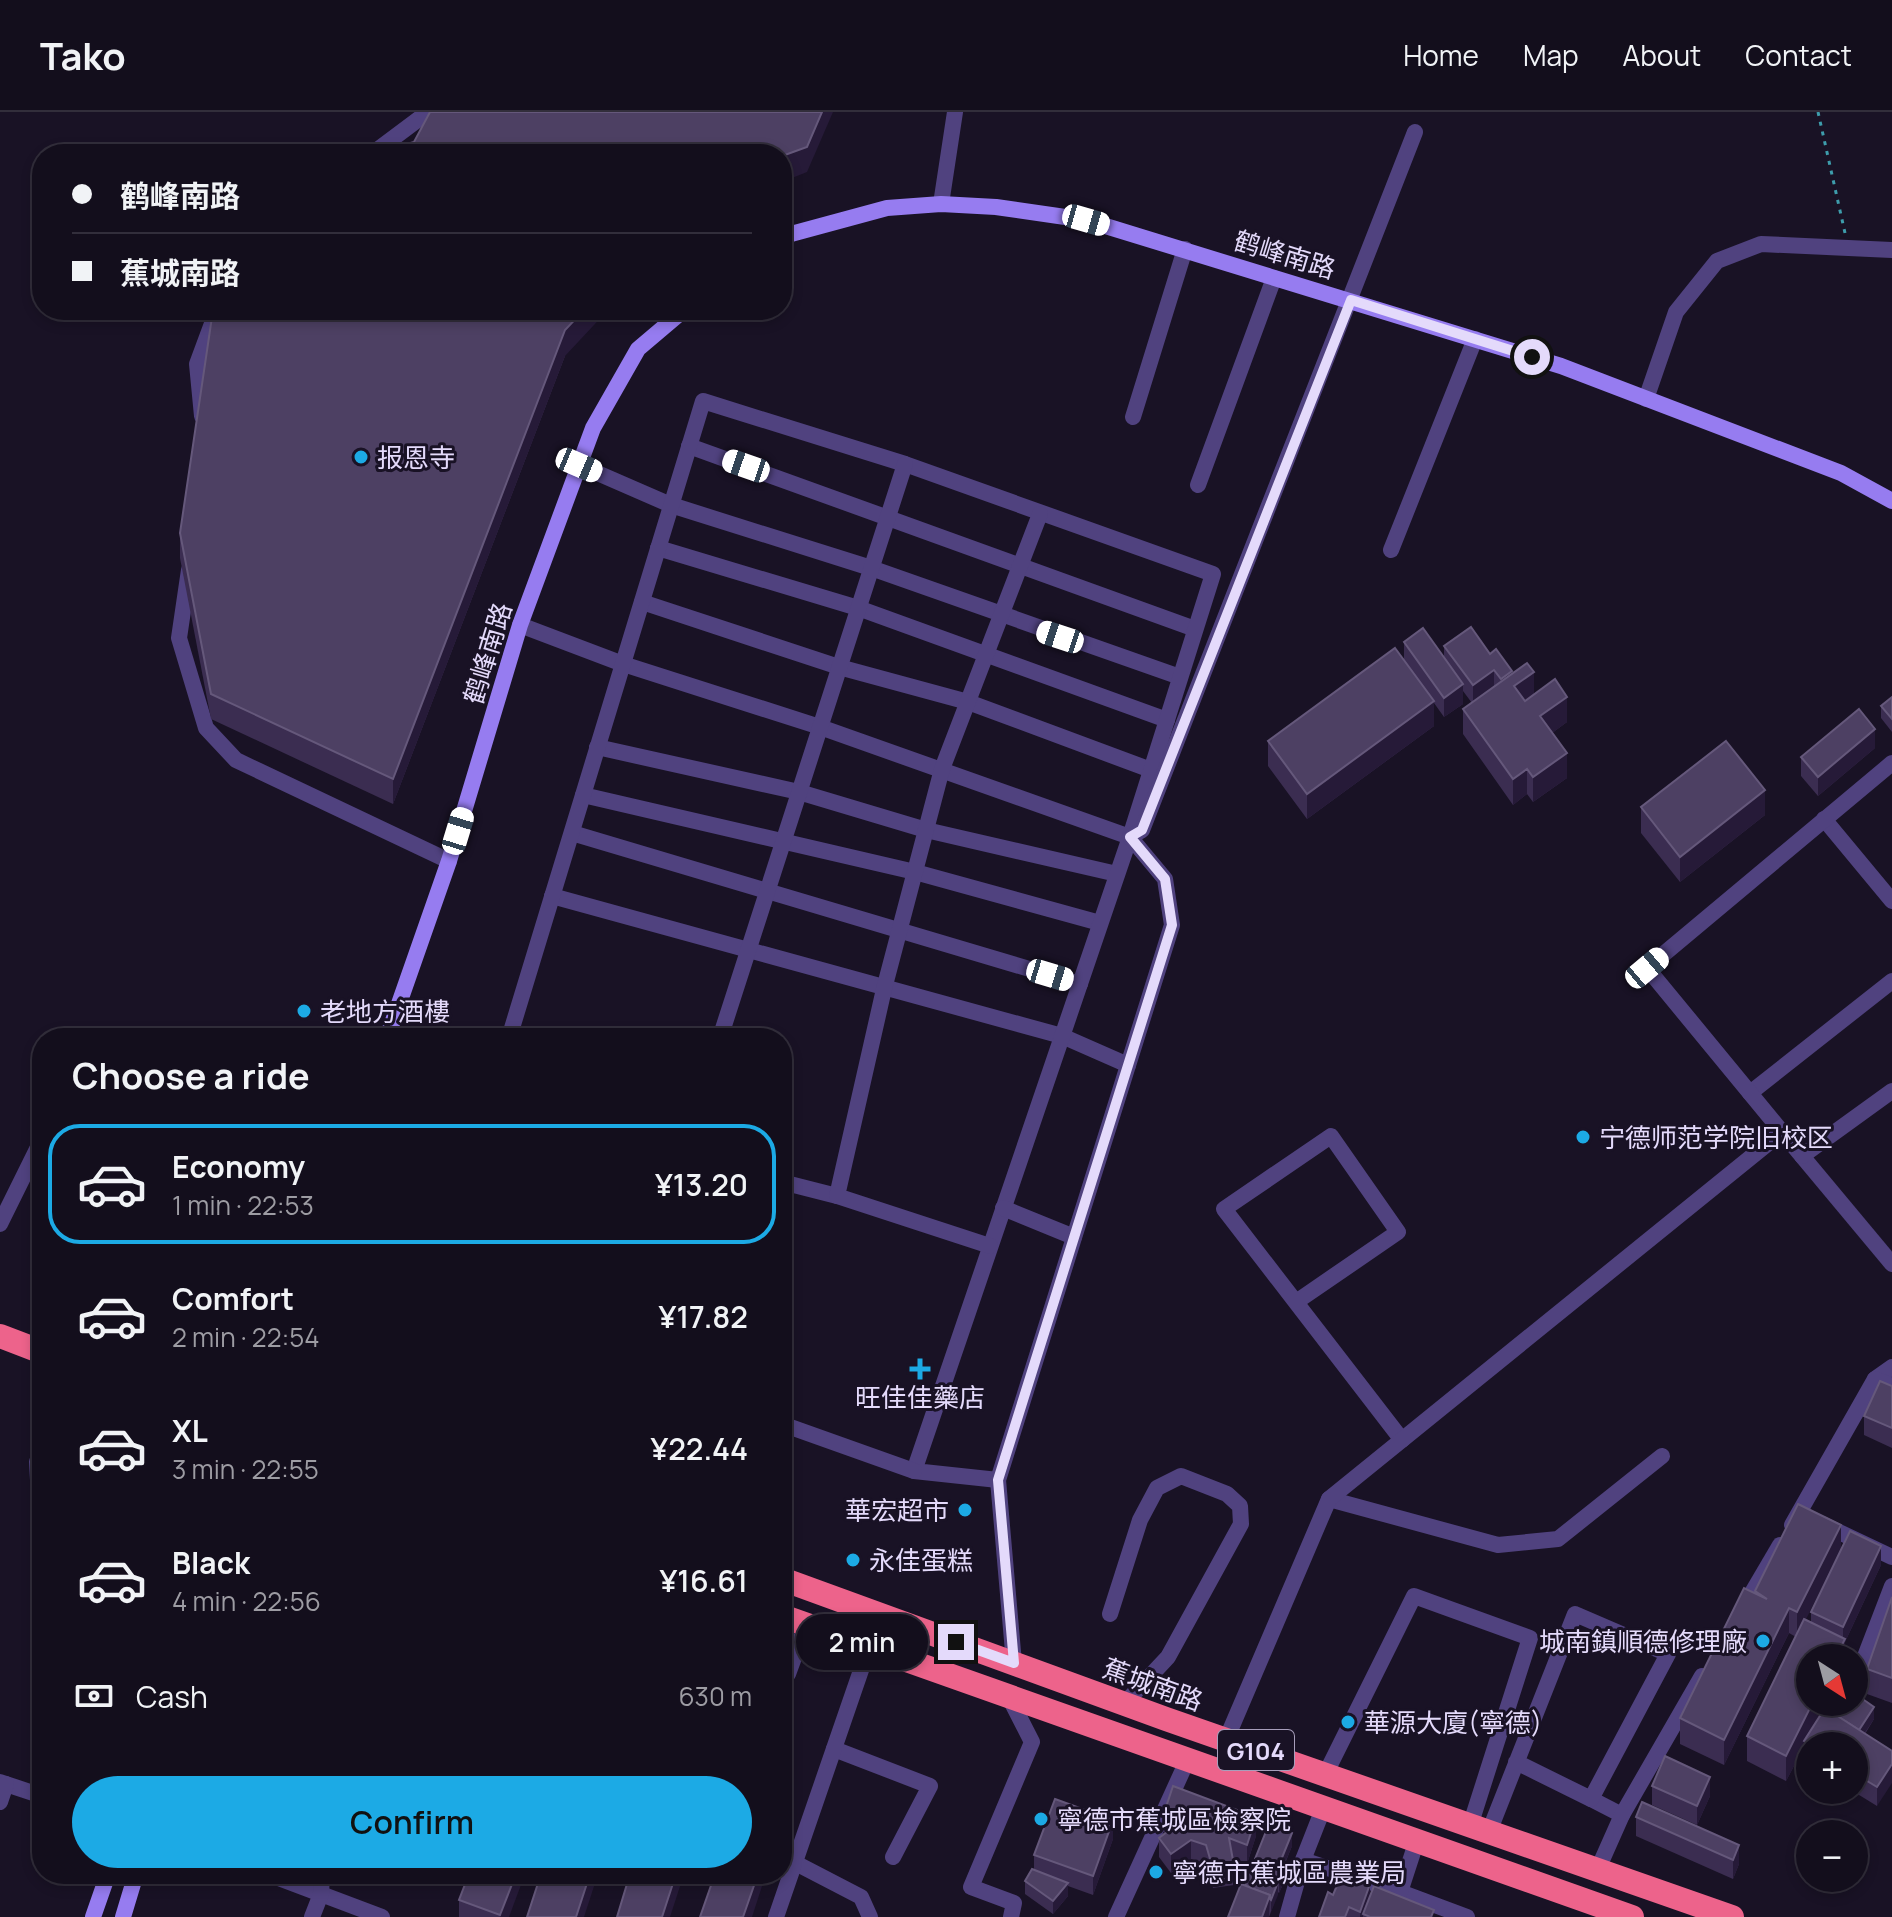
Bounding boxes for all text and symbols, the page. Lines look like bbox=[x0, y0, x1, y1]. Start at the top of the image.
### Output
text: Tako bbox=[40, 29, 126, 81]
text: Home bbox=[1403, 36, 1479, 74]
text: Map bbox=[1523, 36, 1579, 74]
text: About bbox=[1623, 36, 1701, 74]
text: Contact bbox=[1745, 36, 1852, 74]
text: 鹤峰南路 bbox=[120, 175, 240, 216]
car bbox=[1060, 202, 1112, 238]
street label: 鹤峰南路 bbox=[1230, 222, 1340, 286]
text: 蕉城南路 bbox=[120, 252, 240, 293]
route start bbox=[1514, 339, 1550, 375]
place label: 报恩寺 bbox=[377, 439, 455, 475]
car bbox=[552, 445, 606, 485]
car bbox=[719, 447, 773, 485]
marker: 报恩寺 bbox=[352, 448, 370, 466]
street label: 鹤峰南路 bbox=[455, 598, 519, 708]
car bbox=[1033, 618, 1087, 656]
car bbox=[440, 805, 476, 857]
car bbox=[1621, 943, 1673, 993]
car bbox=[1024, 957, 1076, 993]
place label: 老地方酒樓 bbox=[320, 993, 450, 1029]
marker: 老地方酒樓 bbox=[295, 1002, 313, 1020]
text: Choose a ride bbox=[72, 1051, 310, 1100]
place label: 宁德师范学院旧校区 bbox=[1599, 1119, 1833, 1155]
marker: 宁德师范学院旧校区 bbox=[1574, 1128, 1592, 1146]
text: Economy bbox=[172, 1146, 305, 1187]
icon: car bbox=[76, 1148, 148, 1220]
text: ¥13.20 bbox=[655, 1164, 748, 1205]
text: 1 min · 22:53 bbox=[172, 1187, 314, 1223]
text: Comfort bbox=[172, 1278, 294, 1319]
icon: car bbox=[76, 1280, 148, 1352]
text: ¥17.82 bbox=[659, 1296, 748, 1337]
text: 2 min · 22:54 bbox=[172, 1319, 320, 1355]
marker: 旺佳佳藥店 bbox=[911, 1360, 929, 1378]
place label: 旺佳佳藥店 bbox=[855, 1379, 985, 1415]
text: XL bbox=[172, 1410, 208, 1451]
icon: car bbox=[76, 1412, 148, 1484]
text: ¥22.44 bbox=[650, 1428, 748, 1469]
text: 3 min · 22:55 bbox=[172, 1451, 319, 1487]
place label: 華宏超市 bbox=[845, 1492, 949, 1528]
marker: 華宏超市 bbox=[956, 1501, 974, 1519]
text: Black bbox=[172, 1542, 250, 1583]
place label: 永佳蛋糕 bbox=[869, 1542, 973, 1578]
icon: car bbox=[76, 1544, 148, 1616]
marker: 永佳蛋糕 bbox=[844, 1551, 862, 1569]
text: ¥16.61 bbox=[659, 1560, 748, 1601]
text: 4 min · 22:56 bbox=[172, 1583, 321, 1619]
callout: 2 min bbox=[796, 1614, 928, 1670]
place label: 城南鎮順德修理廠 bbox=[1539, 1623, 1747, 1659]
text: 2 min bbox=[829, 1624, 895, 1660]
route end bbox=[938, 1624, 974, 1660]
marker: 城南鎮順德修理廠 bbox=[1754, 1632, 1772, 1650]
north arrow bbox=[1796, 1644, 1868, 1716]
map controls bbox=[1796, 1644, 1868, 1892]
street label: 蕉城南路 bbox=[1098, 1649, 1208, 1719]
icon: cash bbox=[72, 1674, 116, 1718]
text: Cash bbox=[136, 1676, 208, 1717]
text: 630 m bbox=[678, 1678, 752, 1714]
place label: 華源大廈(寧德) bbox=[1364, 1704, 1542, 1740]
marker: 華源大廈(寧德) bbox=[1339, 1713, 1357, 1731]
road number: G104 bbox=[1218, 1730, 1294, 1770]
button: + bbox=[1796, 1732, 1868, 1804]
button: Confirm bbox=[72, 1776, 752, 1868]
place label: 寧德市蕉城區檢察院 bbox=[1057, 1801, 1291, 1837]
marker: 寧德市蕉城區檢察院 bbox=[1032, 1810, 1050, 1828]
button: − bbox=[1796, 1820, 1868, 1892]
place label: 寧德市蕉城區農業局 bbox=[1172, 1854, 1406, 1890]
marker: 寧德市蕉城區農業局 bbox=[1147, 1863, 1165, 1881]

